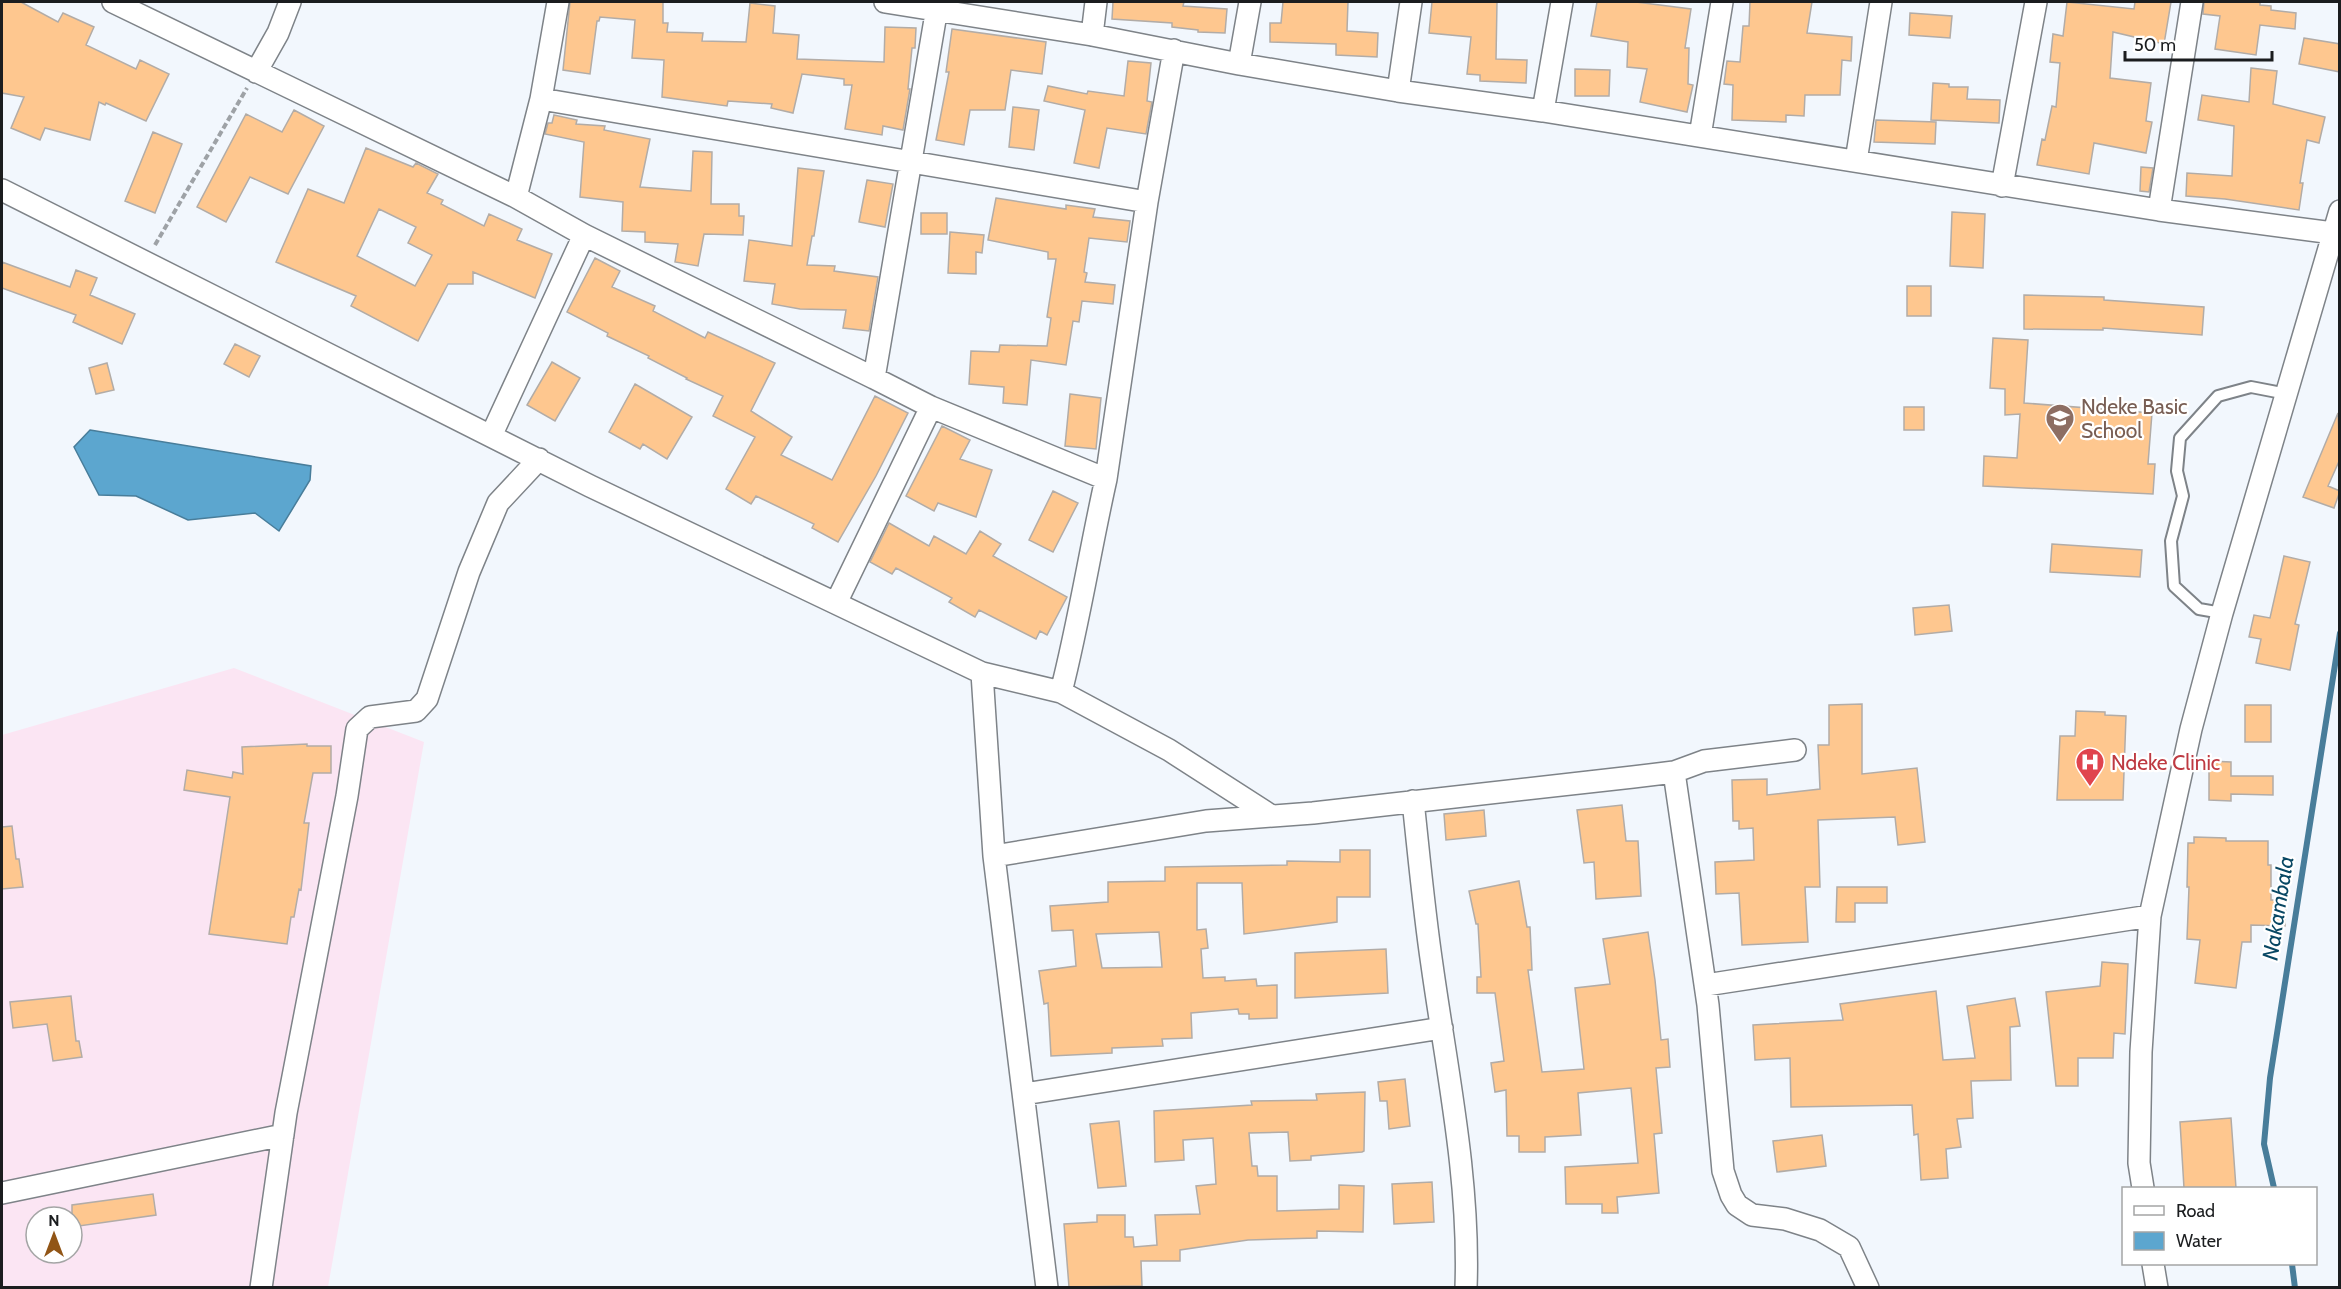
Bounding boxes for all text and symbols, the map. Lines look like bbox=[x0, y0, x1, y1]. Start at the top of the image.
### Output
scale bar bbox=[2125, 24, 2272, 62]
text: 50 m bbox=[2134, 34, 2176, 56]
place label: Ndeke Basic School bbox=[2081, 394, 2188, 443]
school or university icon: Ndeke Basic School bbox=[2044, 402, 2076, 444]
hospital icon: Ndeke Clinic bbox=[2074, 746, 2106, 788]
place label: Ndeke Clinic bbox=[2111, 750, 2220, 775]
water label: Nakambala bbox=[2256, 854, 2300, 962]
legend bbox=[2122, 1187, 2317, 1265]
text: Road bbox=[2176, 1200, 2215, 1222]
north arrow bbox=[24, 1205, 84, 1265]
text: N bbox=[48, 1211, 60, 1230]
text: Water bbox=[2176, 1230, 2222, 1252]

